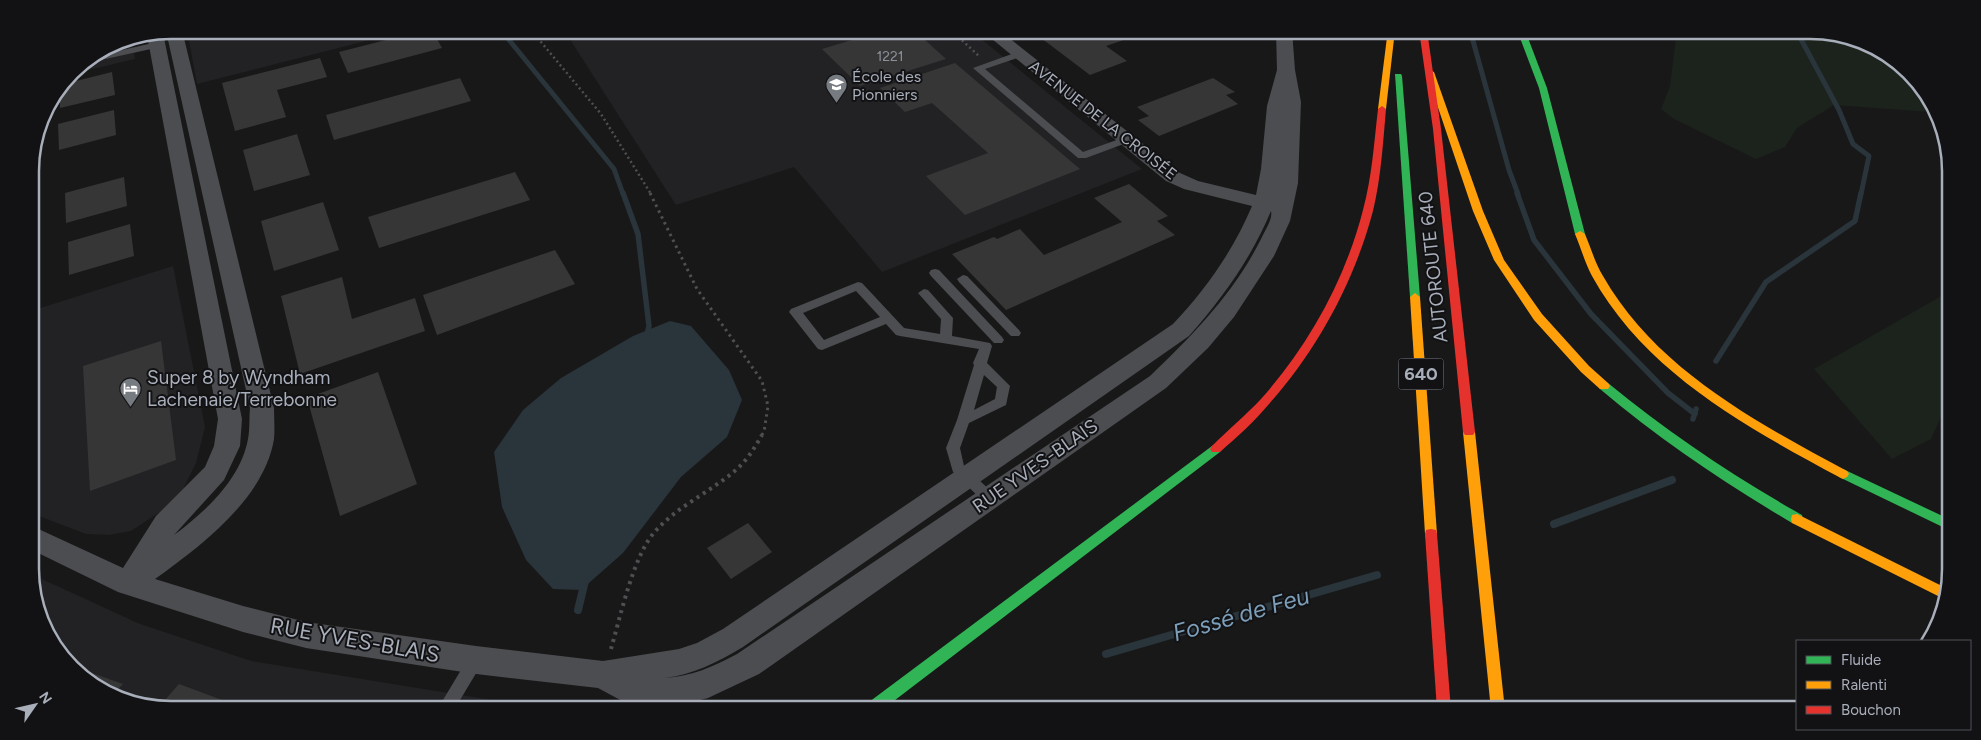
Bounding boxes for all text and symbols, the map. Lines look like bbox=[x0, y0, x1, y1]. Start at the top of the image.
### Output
house number: 1221 bbox=[876, 48, 904, 65]
street label: AVENUE DE LA CROISÉE bbox=[1025, 56, 1181, 184]
place label: École des Pionniers bbox=[852, 67, 921, 104]
school or university icon: École des Pionniers bbox=[824, 73, 848, 104]
street label: AUTOROUTE 640 bbox=[1414, 190, 1452, 344]
road number: 640 bbox=[1398, 358, 1444, 389]
place label: Super 8 by Wyndham Lachenaie/Terrebonne bbox=[147, 366, 337, 411]
hotel icon: Super 8 by Wyndham Lachenaie/Terrebonne bbox=[119, 376, 143, 407]
street label: RUE YVES-BLAIS bbox=[968, 414, 1102, 518]
water label: Fossé de Feu bbox=[1169, 581, 1313, 647]
street label: RUE YVES-BLAIS bbox=[268, 612, 442, 668]
legend bbox=[1796, 640, 1971, 730]
text: Fluide bbox=[1841, 651, 1881, 669]
text: Ralenti bbox=[1841, 676, 1887, 694]
north arrow bbox=[10, 680, 60, 730]
text: N bbox=[35, 689, 55, 707]
text: Bouchon bbox=[1841, 701, 1901, 719]

